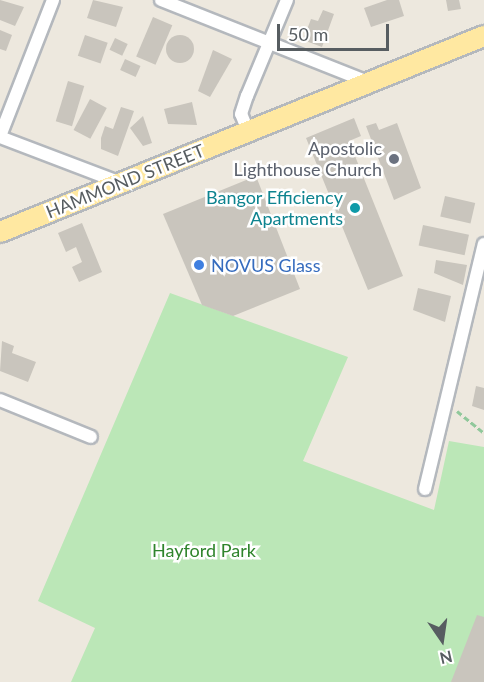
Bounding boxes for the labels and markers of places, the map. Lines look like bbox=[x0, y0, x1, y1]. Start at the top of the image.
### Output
place label: Apostolic Lighthouse Church bbox=[234, 138, 382, 180]
marker: Apostolic Lighthouse Church bbox=[387, 152, 401, 166]
place label: Bangor Efficiency Apartments bbox=[206, 187, 343, 230]
marker: Bangor Efficiency Apartments bbox=[348, 201, 362, 215]
place label: NOVUS Glass bbox=[211, 254, 320, 276]
marker: NOVUS Glass bbox=[192, 258, 206, 272]

